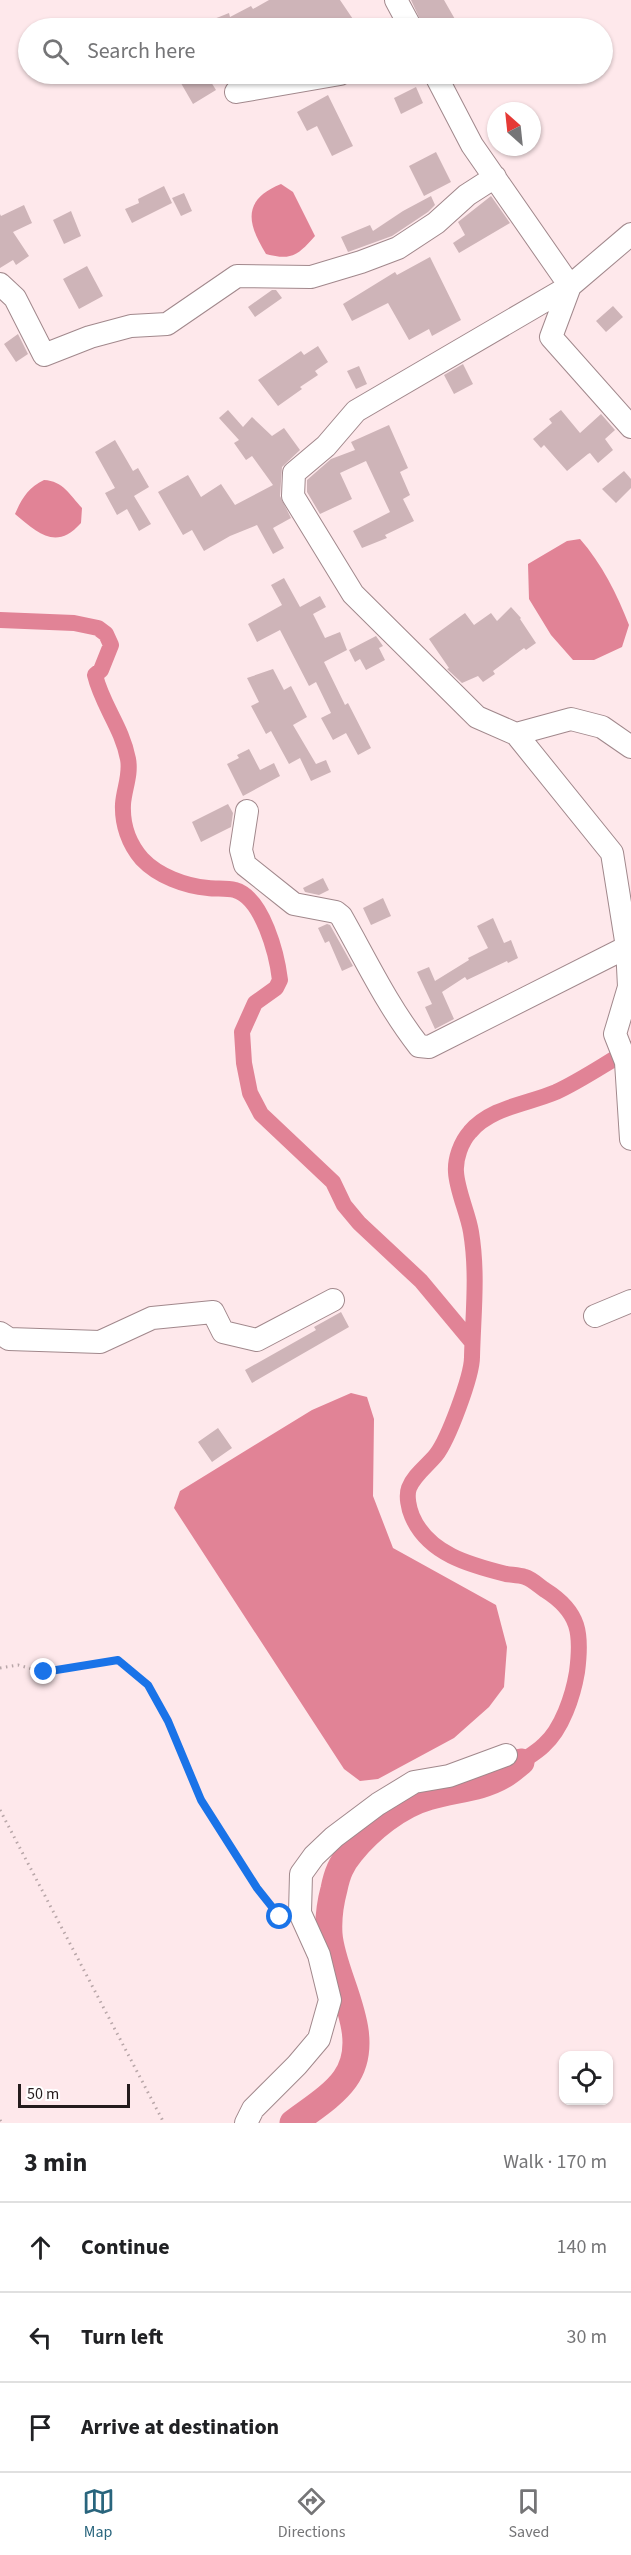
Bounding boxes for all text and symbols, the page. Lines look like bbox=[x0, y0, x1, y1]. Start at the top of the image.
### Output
search box bbox=[18, 18, 613, 84]
icon: search bbox=[39, 35, 72, 68]
text: Search here bbox=[87, 35, 195, 67]
north arrow bbox=[487, 102, 541, 156]
route end bbox=[30, 1658, 56, 1684]
route start bbox=[266, 1903, 292, 1929]
map controls bbox=[559, 2051, 613, 2105]
button: locate bbox=[559, 2051, 613, 2105]
scale bar bbox=[18, 2081, 130, 2108]
text: 50 m bbox=[27, 2083, 59, 2105]
text: 3 min bbox=[24, 2144, 87, 2181]
text: Walk · 170 m bbox=[503, 2148, 607, 2176]
icon: ahead bbox=[24, 2231, 57, 2264]
text: Continue bbox=[81, 2231, 170, 2263]
text: 140 m bbox=[557, 2233, 607, 2261]
icon: left bbox=[24, 2321, 57, 2354]
text: Turn left bbox=[81, 2321, 163, 2353]
text: 30 m bbox=[567, 2323, 607, 2351]
icon: arrive bbox=[24, 2411, 57, 2444]
text: Arrive at destination bbox=[81, 2411, 279, 2443]
tab: Map bbox=[82, 2485, 115, 2543]
tab: Directions bbox=[278, 2485, 345, 2543]
tab: Saved bbox=[509, 2485, 549, 2543]

